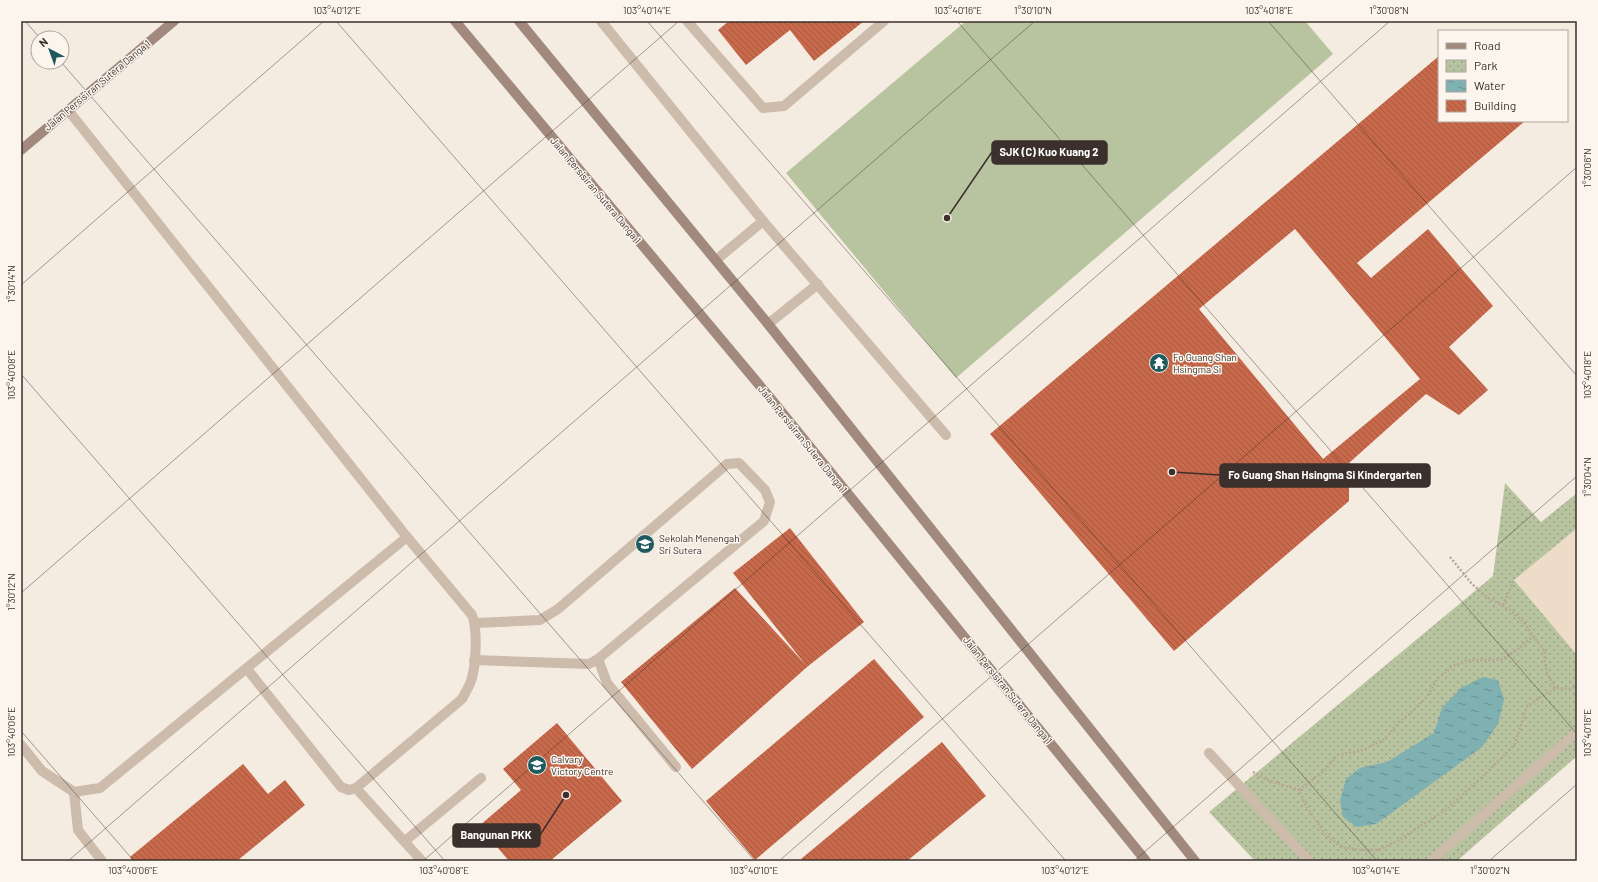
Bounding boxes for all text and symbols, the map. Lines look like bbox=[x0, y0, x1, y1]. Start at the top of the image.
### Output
text: 103°40'12"E bbox=[313, 4, 361, 16]
text: 103°40'14"E bbox=[623, 4, 671, 16]
text: 103°40'16"E bbox=[934, 4, 982, 16]
text: 1°30'10"N bbox=[1014, 4, 1052, 16]
text: 103°40'18"E bbox=[1245, 4, 1293, 16]
text: 1°30'08"N bbox=[1369, 4, 1409, 16]
north arrow bbox=[30, 30, 70, 70]
legend bbox=[1438, 30, 1568, 122]
text: N bbox=[36, 35, 50, 49]
street label: Jalan Persisiran Sutera Danga 1 bbox=[42, 37, 152, 133]
text: Road bbox=[1474, 38, 1501, 52]
text: Park bbox=[1474, 58, 1498, 72]
text: Water bbox=[1474, 78, 1506, 92]
text: Building bbox=[1474, 98, 1516, 112]
street label: Jalan Persisiran Sutera Danga 1 bbox=[548, 135, 644, 245]
callout: SJK (C) Kuo Kuang 2 bbox=[992, 141, 1107, 164]
text: SJK (C) Kuo Kuang 2 bbox=[1000, 145, 1099, 158]
text: 1°30'06"N bbox=[1581, 148, 1593, 188]
text: 1°30'14"N bbox=[5, 265, 17, 303]
text: 103°40'08"E bbox=[5, 350, 17, 400]
place label: Fo Guang Shan Hsingma Si bbox=[1173, 351, 1237, 375]
text: 103°40'18"E bbox=[1581, 351, 1593, 399]
temple icon: Fo Guang Shan Hsingma Si bbox=[1148, 352, 1170, 374]
street label: Jalan Persisiran Sutera Danga 1 bbox=[756, 383, 850, 495]
text: 1°30'04"N bbox=[1581, 457, 1593, 497]
callout: Fo Guang Shan Hsingma Si Kindergarten bbox=[1220, 464, 1430, 487]
text: Fo Guang Shan Hsingma Si Kindergarten bbox=[1228, 468, 1422, 481]
place label: Sekolah Menengah Sri Sutera bbox=[659, 532, 740, 556]
school or university icon: Sekolah Menengah Sri Sutera bbox=[634, 533, 656, 555]
text: 1°30'12"N bbox=[5, 573, 17, 611]
street label: Jalan Persisiran Sutera Danga 1 bbox=[961, 634, 1055, 746]
text: 103°40'06"E bbox=[5, 707, 17, 757]
text: 103°40'16"E bbox=[1581, 709, 1593, 757]
place label: Calvary Victory Centre bbox=[551, 753, 613, 777]
school or university icon: Calvary Victory Centre bbox=[526, 754, 548, 776]
callout: Bangunan PKK bbox=[453, 824, 540, 847]
text: Bangunan PKK bbox=[460, 828, 532, 841]
text: 103°40'06"E bbox=[108, 864, 158, 876]
text: 103°40'08"E bbox=[419, 864, 469, 876]
text: 103°40'10"E bbox=[730, 864, 778, 876]
text: 103°40'12"E bbox=[1041, 864, 1089, 876]
text: 103°40'14"E bbox=[1352, 864, 1400, 876]
text: 1°30'02"N bbox=[1470, 864, 1510, 876]

